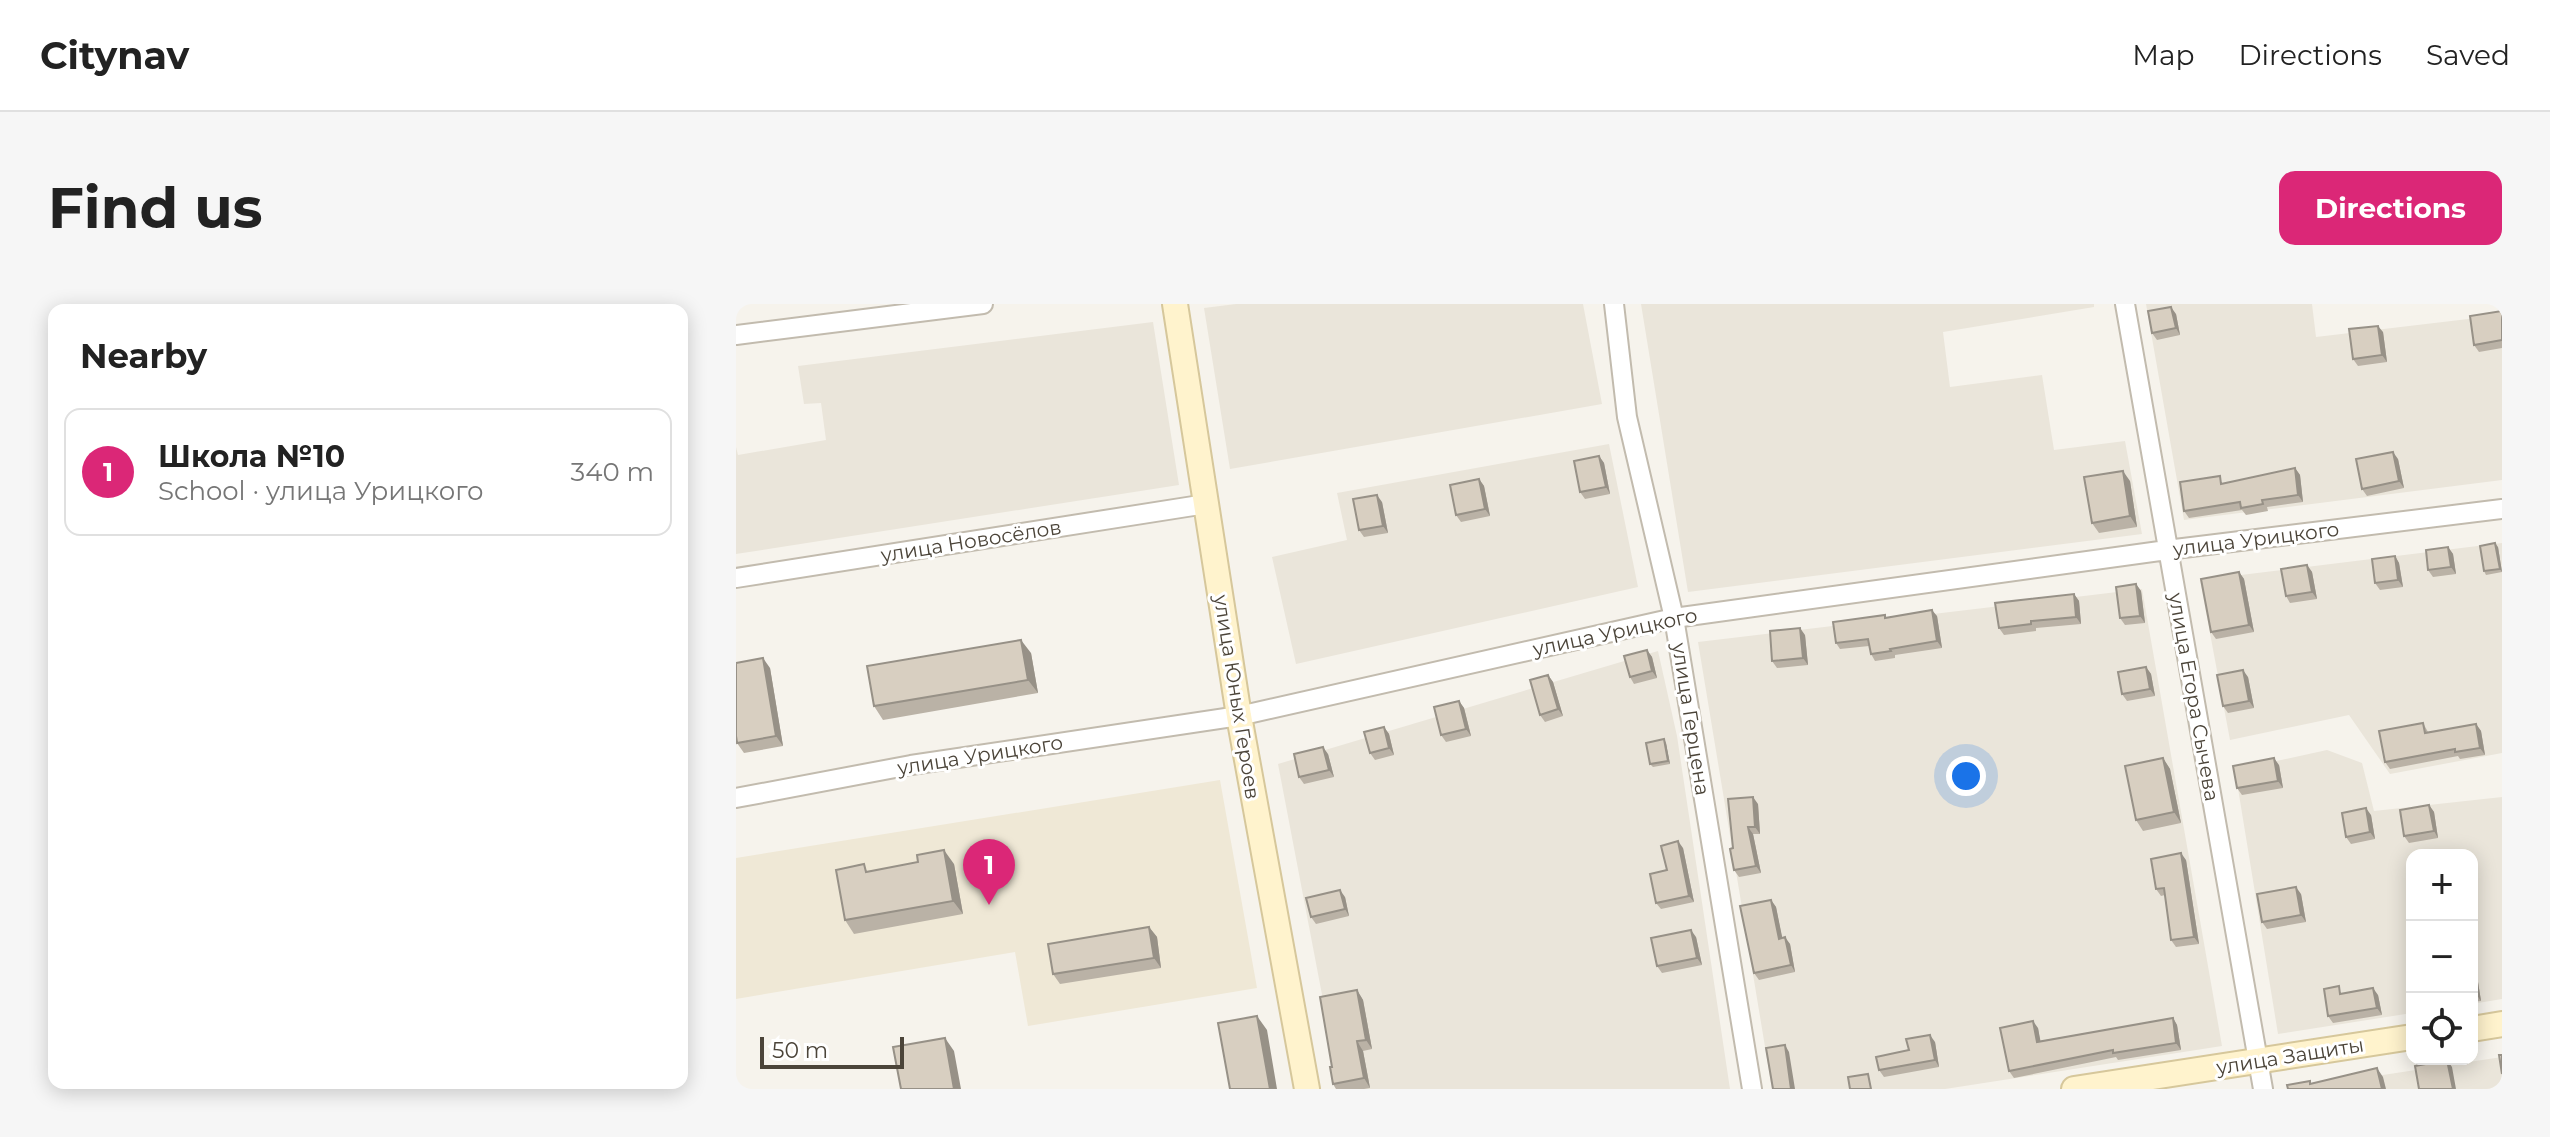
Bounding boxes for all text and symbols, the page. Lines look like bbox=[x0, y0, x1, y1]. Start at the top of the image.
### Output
text: Citynav bbox=[40, 32, 189, 79]
text: Map bbox=[2132, 38, 2194, 72]
text: Directions bbox=[2238, 38, 2382, 72]
text: Saved bbox=[2426, 38, 2510, 72]
button: Directions bbox=[2279, 171, 2502, 245]
text: Find us bbox=[48, 174, 262, 242]
text: Nearby bbox=[80, 335, 207, 377]
text: Школа №10 bbox=[158, 438, 345, 475]
text: 1 bbox=[103, 456, 113, 488]
text: 340 m bbox=[571, 456, 654, 488]
text: School · улица Урицкого bbox=[158, 475, 484, 507]
street label: улица Новосёлов bbox=[878, 515, 1063, 567]
street label: улица Урицкого bbox=[2170, 517, 2341, 561]
street label: улица Егора Сычева bbox=[2164, 590, 2224, 803]
street label: улица Юных Героев bbox=[1209, 592, 1265, 801]
street label: улица Урицкого bbox=[1530, 603, 1699, 661]
street label: улица Герцена bbox=[1667, 640, 1715, 797]
street label: улица Урицкого bbox=[894, 730, 1065, 780]
your location bbox=[1946, 756, 1986, 796]
pin: 1 bbox=[963, 839, 1015, 905]
map controls bbox=[2406, 849, 2478, 1065]
button: + bbox=[2406, 849, 2478, 921]
button: − bbox=[2406, 921, 2478, 993]
button: locate bbox=[2406, 993, 2478, 1065]
street label: улица Защиты bbox=[2213, 1032, 2366, 1080]
scale bar bbox=[760, 1033, 904, 1069]
text: 50 m bbox=[772, 1037, 828, 1064]

